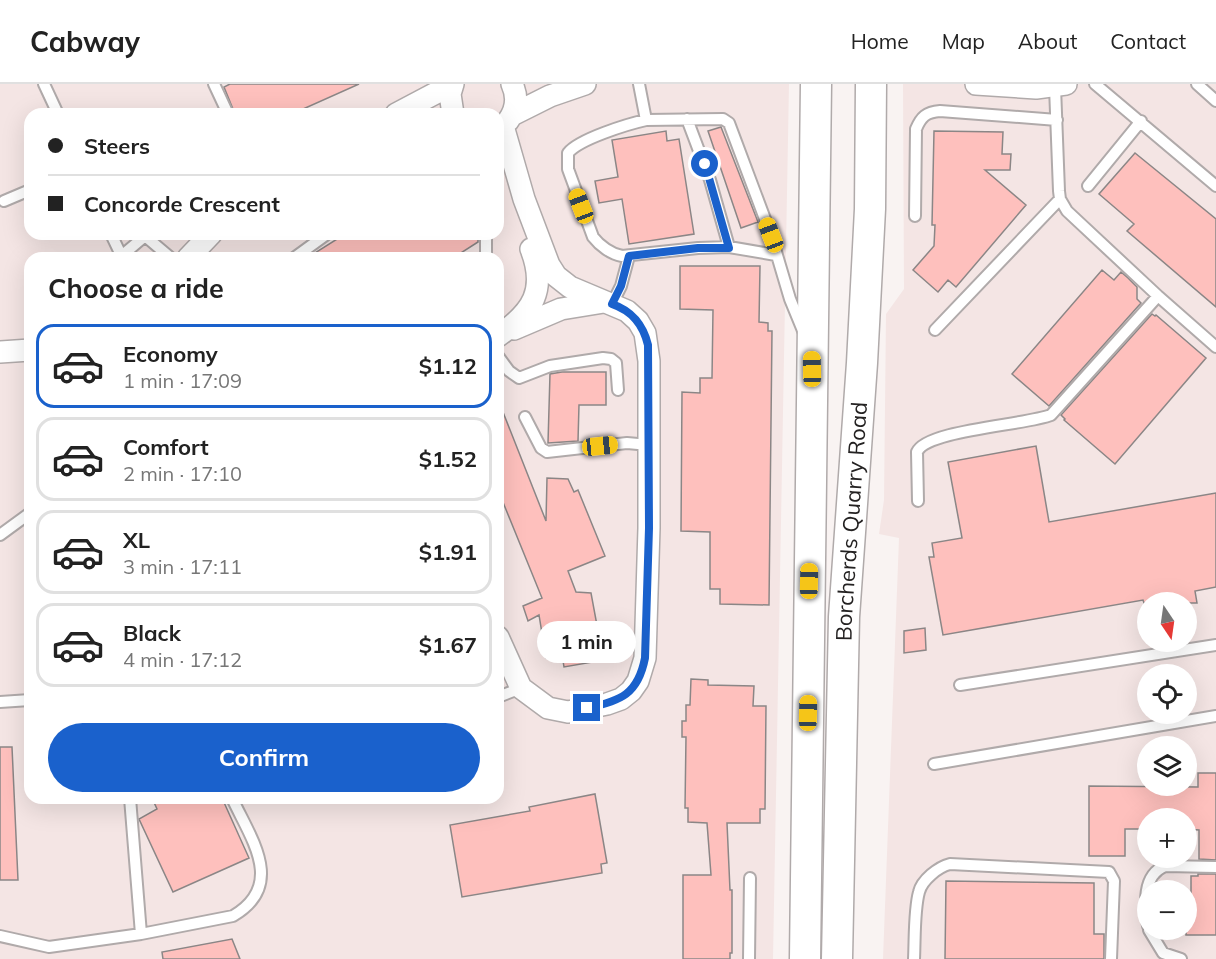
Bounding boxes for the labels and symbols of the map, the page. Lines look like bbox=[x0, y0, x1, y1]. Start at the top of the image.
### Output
route start bbox=[691, 150, 718, 177]
car bbox=[566, 186, 596, 226]
car bbox=[756, 215, 786, 255]
car bbox=[803, 351, 821, 387]
street label: Borcherds Quarry Road bbox=[830, 401, 873, 641]
car bbox=[581, 435, 619, 457]
car bbox=[800, 563, 818, 599]
north arrow bbox=[1137, 592, 1197, 652]
callout: 1 min bbox=[538, 621, 636, 663]
route end bbox=[573, 694, 600, 721]
car bbox=[799, 695, 817, 731]

